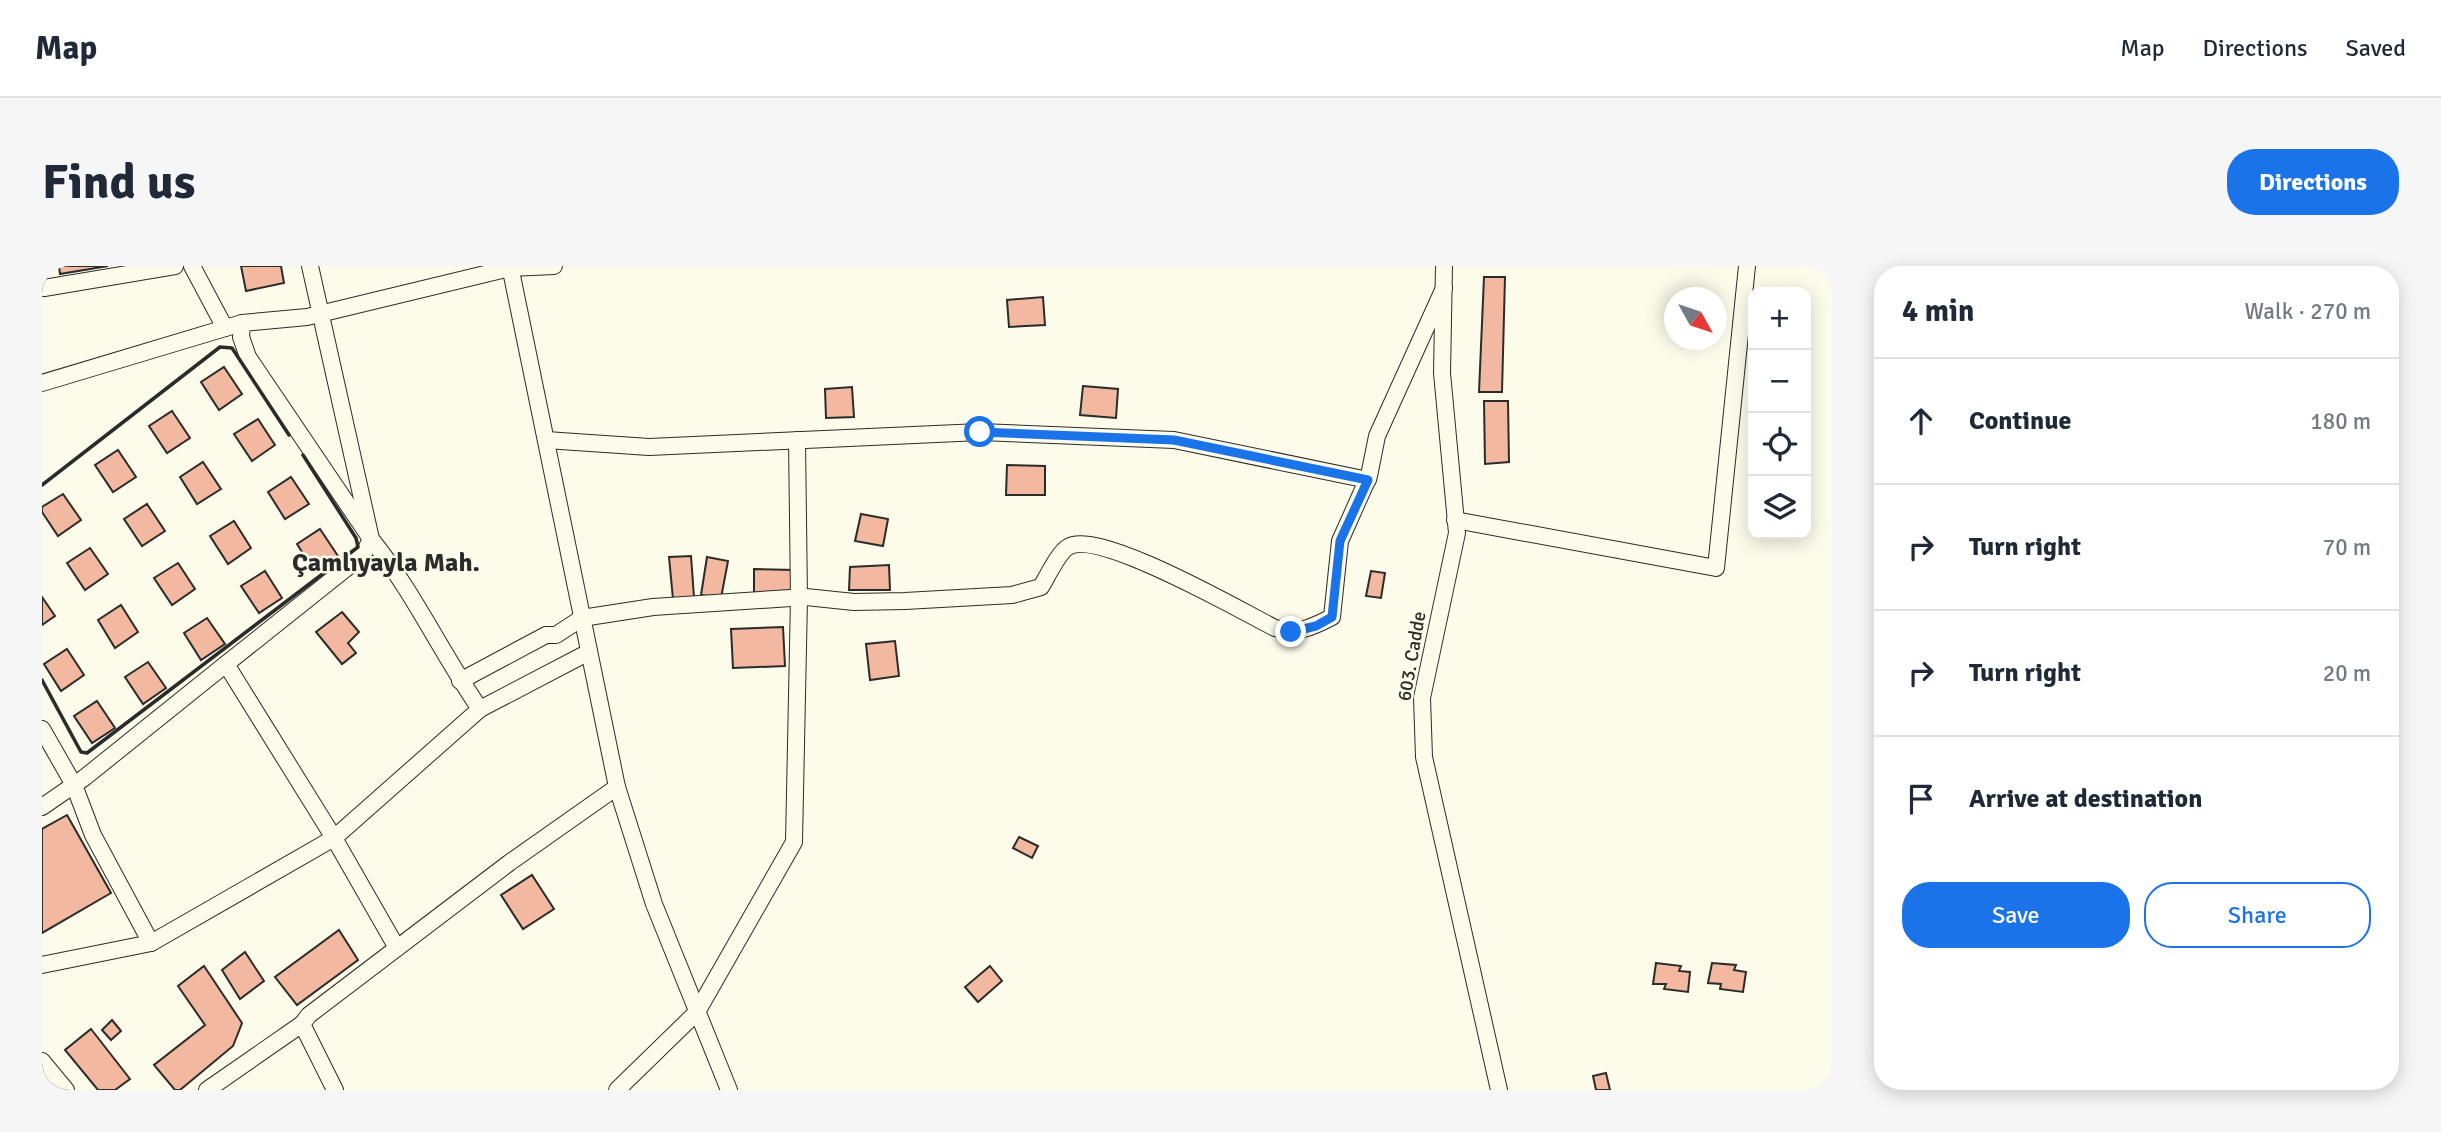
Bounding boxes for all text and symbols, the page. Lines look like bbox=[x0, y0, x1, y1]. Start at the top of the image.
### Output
text: Map bbox=[35, 28, 97, 69]
text: Map bbox=[2120, 33, 2165, 63]
text: Directions bbox=[2203, 33, 2308, 63]
text: Saved bbox=[2346, 33, 2406, 63]
button: Directions bbox=[2227, 149, 2399, 215]
text: Find us bbox=[42, 152, 195, 212]
north arrow bbox=[1664, 287, 1727, 350]
map controls bbox=[1748, 287, 1811, 539]
button: + bbox=[1748, 287, 1811, 350]
text: 4 min bbox=[1902, 293, 1974, 330]
text: Walk · 270 m bbox=[2245, 297, 2371, 326]
button: − bbox=[1748, 350, 1811, 413]
icon: ahead bbox=[1902, 402, 1940, 440]
text: Continue bbox=[1969, 405, 2071, 437]
text: 180 m bbox=[2310, 407, 2371, 436]
button: locate bbox=[1748, 413, 1811, 476]
route start bbox=[964, 416, 995, 447]
button: layers bbox=[1748, 476, 1811, 539]
icon: right bbox=[1902, 528, 1940, 566]
text: Turn right bbox=[1969, 531, 2081, 563]
text: 70 m bbox=[2323, 533, 2371, 562]
district label: Çamlıyayla Mah. bbox=[292, 547, 480, 579]
street label: 603. Cadde bbox=[1392, 610, 1432, 703]
route end bbox=[1275, 616, 1306, 647]
icon: right bbox=[1902, 654, 1940, 692]
text: Turn right bbox=[1969, 657, 2081, 689]
text: 20 m bbox=[2323, 659, 2371, 688]
icon: arrive bbox=[1902, 780, 1940, 818]
text: Arrive at destination bbox=[1969, 783, 2202, 815]
button: Save bbox=[1902, 882, 2130, 948]
button: Share bbox=[2144, 882, 2371, 948]

